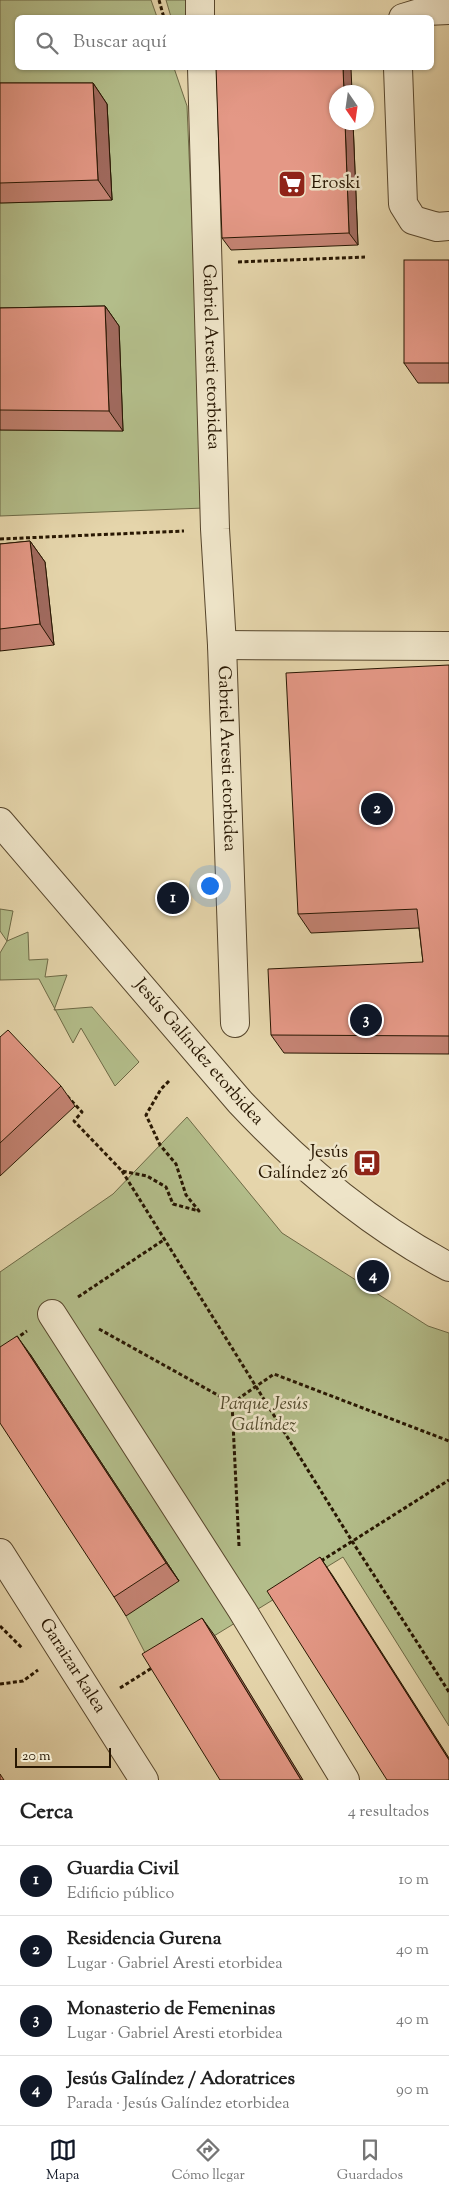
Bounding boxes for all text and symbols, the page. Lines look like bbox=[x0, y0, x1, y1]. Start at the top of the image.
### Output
search box bbox=[15, 15, 434, 70]
icon: search bbox=[33, 29, 61, 57]
text: Buscar aquí bbox=[73, 29, 167, 56]
north arrow bbox=[329, 85, 374, 130]
supermarket icon: Eroski bbox=[277, 169, 307, 199]
place label: Eroski bbox=[311, 171, 360, 197]
street label: Gabriel Aresti etorbidea bbox=[195, 264, 226, 450]
street label: Gabriel Aresti etorbidea bbox=[210, 665, 242, 852]
pin: 2 bbox=[361, 790, 393, 828]
your location bbox=[197, 873, 223, 899]
pin: 1 bbox=[157, 879, 189, 917]
street label: Jesús Galíndez etorbidea bbox=[126, 973, 269, 1132]
pin: 3 bbox=[350, 1001, 382, 1039]
place label: Jesús Galíndez 26 bbox=[258, 1140, 348, 1187]
bus stop icon: Jesús Galíndez 26 bbox=[352, 1148, 382, 1178]
pin: 4 bbox=[357, 1257, 389, 1295]
park label: Parque Jesús Galíndez bbox=[220, 1392, 308, 1439]
street label: Garaizar kalea bbox=[32, 1614, 112, 1719]
scale bar bbox=[15, 1745, 111, 1768]
text: 20 m bbox=[22, 1747, 51, 1767]
text: Cerca bbox=[20, 1798, 73, 1828]
text: 4 resultados bbox=[348, 1801, 429, 1824]
text: Guardia Civil bbox=[67, 1856, 179, 1883]
text: 1 bbox=[33, 1869, 39, 1892]
text: 10 m bbox=[399, 1869, 429, 1892]
text: Edificio público bbox=[67, 1883, 174, 1906]
text: Residencia Gurena bbox=[67, 1926, 221, 1953]
text: 2 bbox=[32, 1939, 40, 1962]
text: 40 m bbox=[396, 1939, 429, 1962]
text: Lugar · Gabriel Aresti etorbidea bbox=[67, 1953, 283, 1976]
text: Monasterio de Femeninas bbox=[67, 1996, 275, 2023]
text: 3 bbox=[33, 2009, 39, 2032]
text: 40 m bbox=[396, 2009, 429, 2032]
text: Lugar · Gabriel Aresti etorbidea bbox=[67, 2023, 283, 2046]
text: Jesús Galíndez / Adoratrices bbox=[67, 2066, 295, 2093]
text: 4 bbox=[32, 2079, 40, 2102]
text: 90 m bbox=[396, 2079, 429, 2102]
text: Parada · Jesús Galíndez etorbidea bbox=[67, 2093, 290, 2116]
tab: Mapa bbox=[46, 2136, 79, 2186]
tab: Cómo llegar bbox=[172, 2136, 245, 2186]
tab: Guardados bbox=[337, 2136, 403, 2186]

